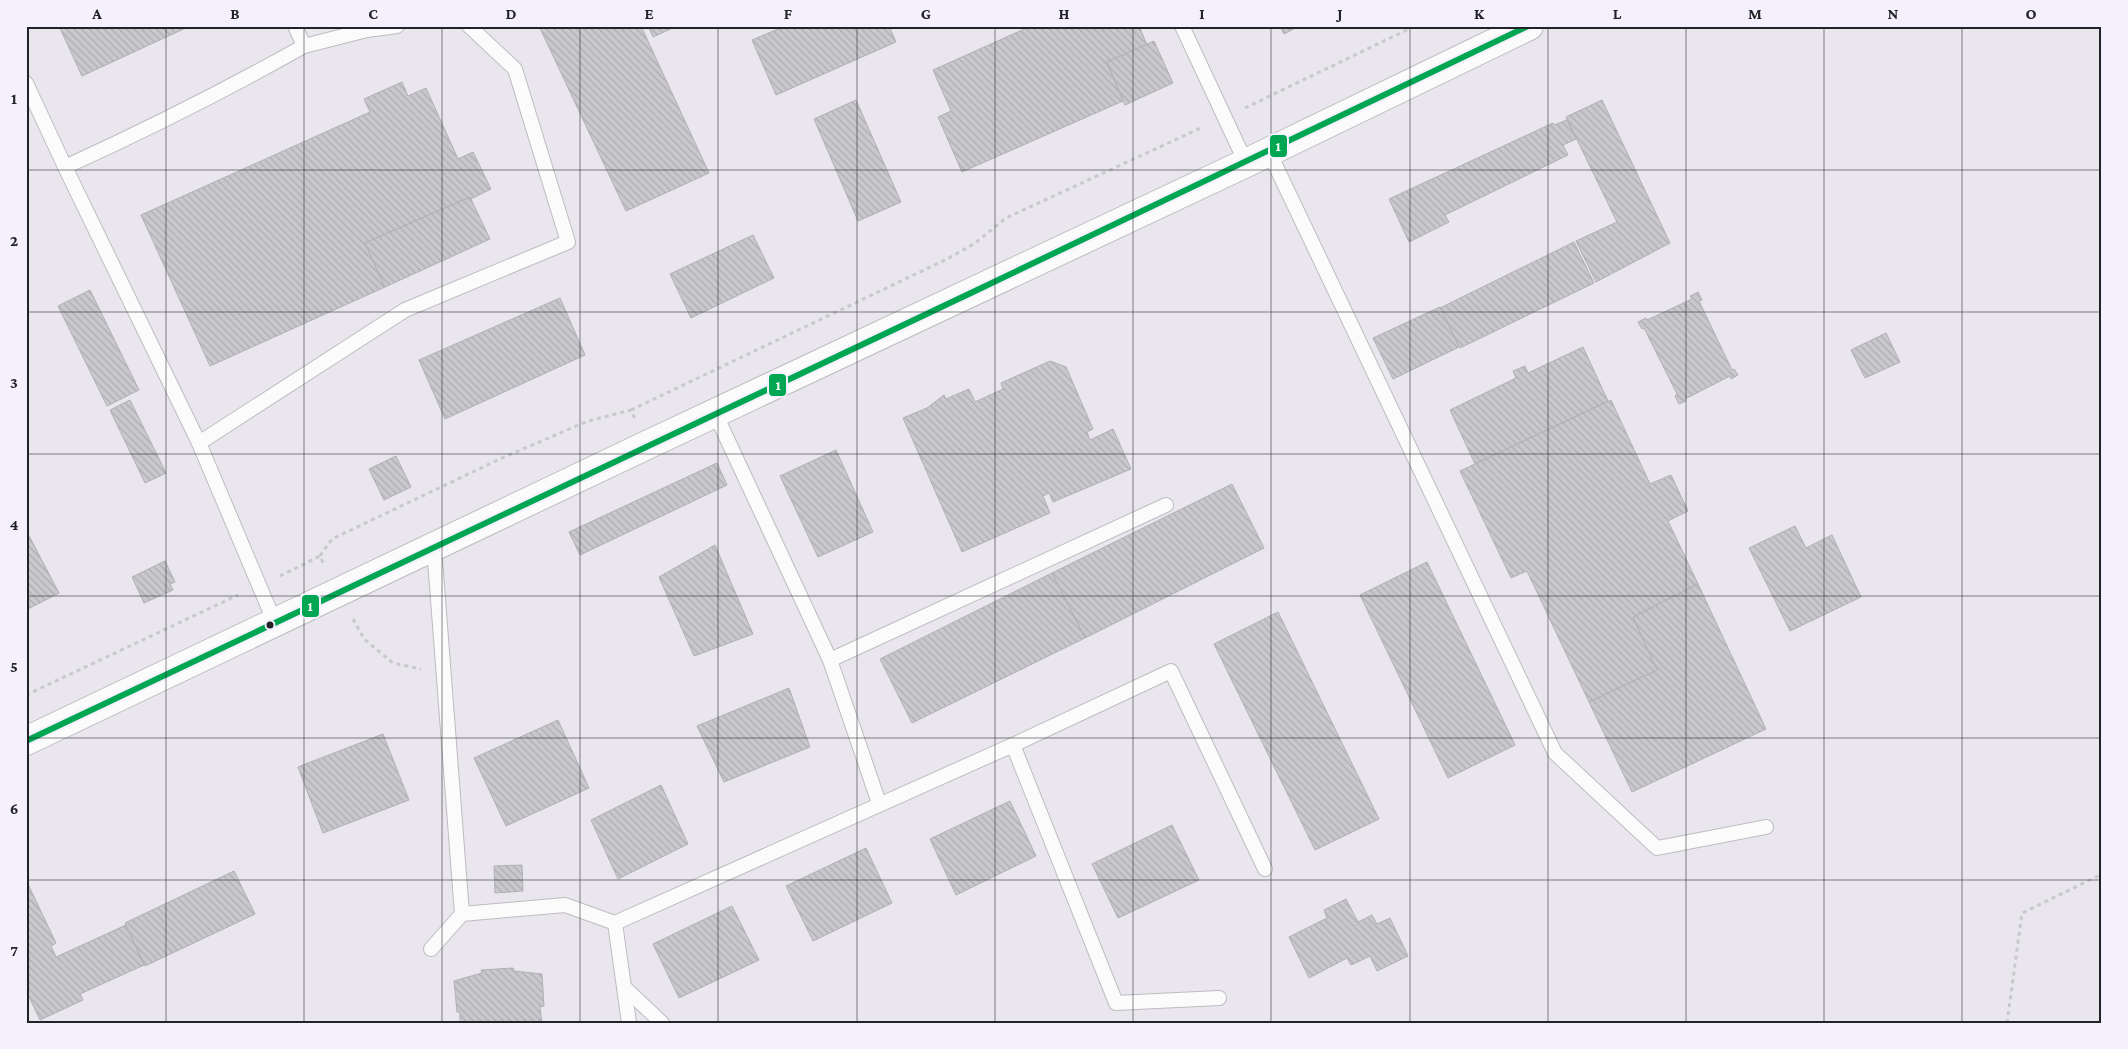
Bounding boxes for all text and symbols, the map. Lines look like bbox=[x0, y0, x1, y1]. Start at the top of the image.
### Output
text: A bbox=[91, 5, 102, 22]
text: B bbox=[230, 5, 240, 22]
text: C bbox=[368, 5, 378, 22]
text: D bbox=[505, 5, 517, 22]
text: E bbox=[644, 5, 654, 22]
text: F bbox=[784, 5, 793, 22]
text: G bbox=[921, 5, 931, 22]
text: H bbox=[1059, 5, 1070, 22]
text: I bbox=[1199, 5, 1205, 22]
text: J bbox=[1335, 5, 1343, 22]
text: K bbox=[1474, 5, 1485, 22]
text: L bbox=[1613, 5, 1622, 22]
text: M bbox=[1748, 5, 1762, 22]
text: N bbox=[1888, 5, 1899, 22]
text: O bbox=[2025, 5, 2037, 22]
text: 1 bbox=[11, 90, 17, 107]
line badge: 1 bbox=[1269, 134, 1288, 158]
text: 1 bbox=[1275, 138, 1281, 154]
text: 2 bbox=[10, 232, 18, 249]
line badge: 1 bbox=[768, 373, 787, 397]
text: 3 bbox=[10, 374, 18, 391]
text: 1 bbox=[775, 377, 781, 393]
text: 4 bbox=[10, 516, 19, 533]
line badge: 1 bbox=[301, 594, 320, 618]
text: 1 bbox=[307, 598, 313, 614]
unlabelled marker bbox=[265, 620, 275, 630]
text: 5 bbox=[10, 658, 18, 675]
text: 6 bbox=[10, 800, 18, 817]
text: 7 bbox=[10, 942, 18, 959]

